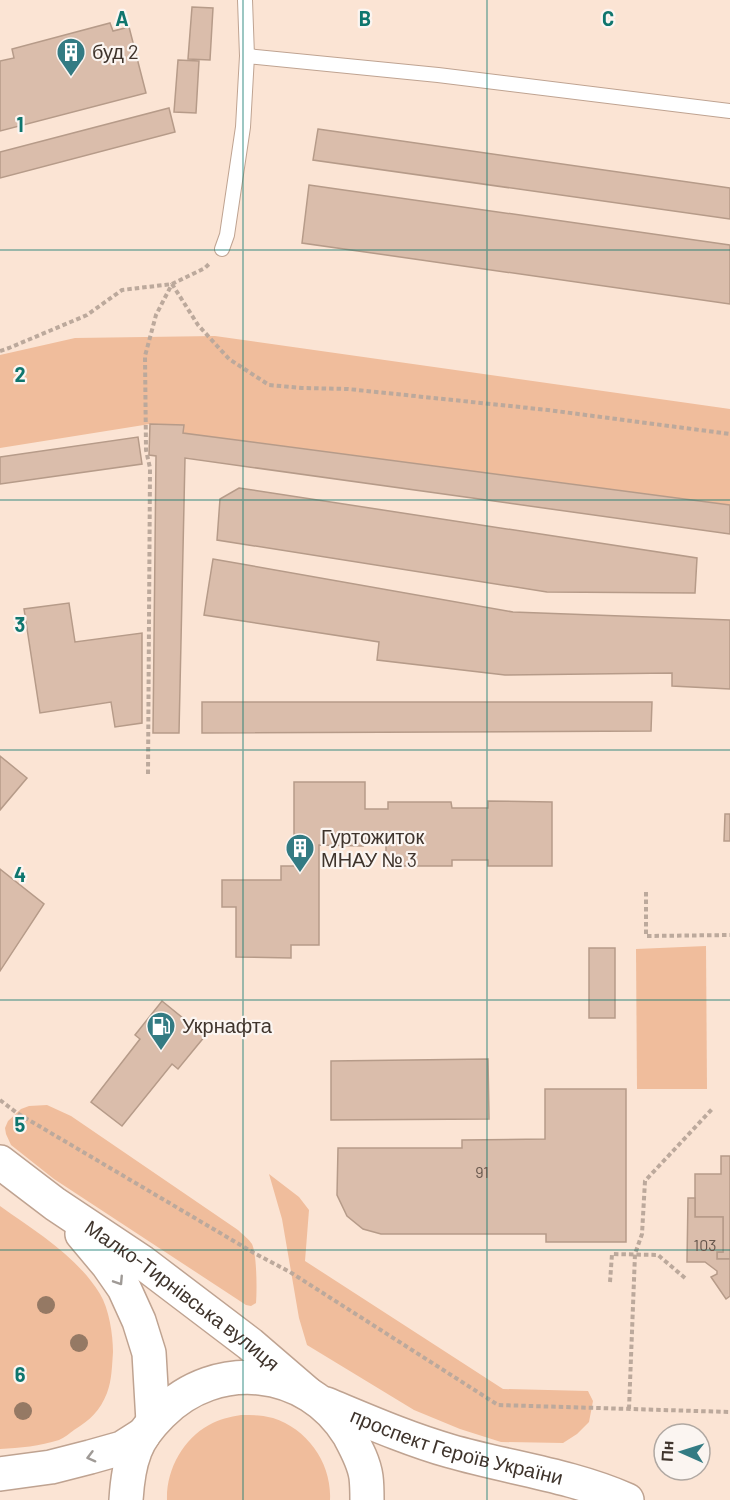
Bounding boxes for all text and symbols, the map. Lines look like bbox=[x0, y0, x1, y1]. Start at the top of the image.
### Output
text: A bbox=[115, 6, 129, 30]
text: B bbox=[359, 6, 371, 30]
text: C bbox=[602, 6, 614, 30]
building icon: буд 2 bbox=[55, 36, 87, 78]
place label: буд 2 bbox=[92, 39, 139, 63]
text: 1 bbox=[16, 112, 24, 136]
text: 2 bbox=[14, 362, 26, 386]
text: 3 bbox=[15, 612, 25, 636]
place label: Гуртожиток МНАУ № 3 bbox=[321, 824, 424, 871]
building icon: Гуртожиток МНАУ № 3 bbox=[284, 832, 316, 874]
text: 4 bbox=[14, 862, 26, 886]
fuel station icon: Укрнафта bbox=[145, 1010, 177, 1052]
place label: Укрнафта bbox=[182, 1013, 273, 1037]
text: 5 bbox=[15, 1112, 26, 1136]
house number: 91 bbox=[475, 1162, 489, 1181]
street label: Малко-Тирнівська вулиця bbox=[81, 1214, 285, 1375]
house number: 103 bbox=[694, 1235, 716, 1254]
one-way arrow bbox=[112, 1274, 123, 1285]
text: 6 bbox=[15, 1362, 26, 1386]
street label: проспект Героїв України bbox=[347, 1403, 566, 1489]
north arrow bbox=[652, 1422, 712, 1482]
text: Пн bbox=[656, 1440, 677, 1462]
one-way arrow bbox=[86, 1449, 96, 1462]

